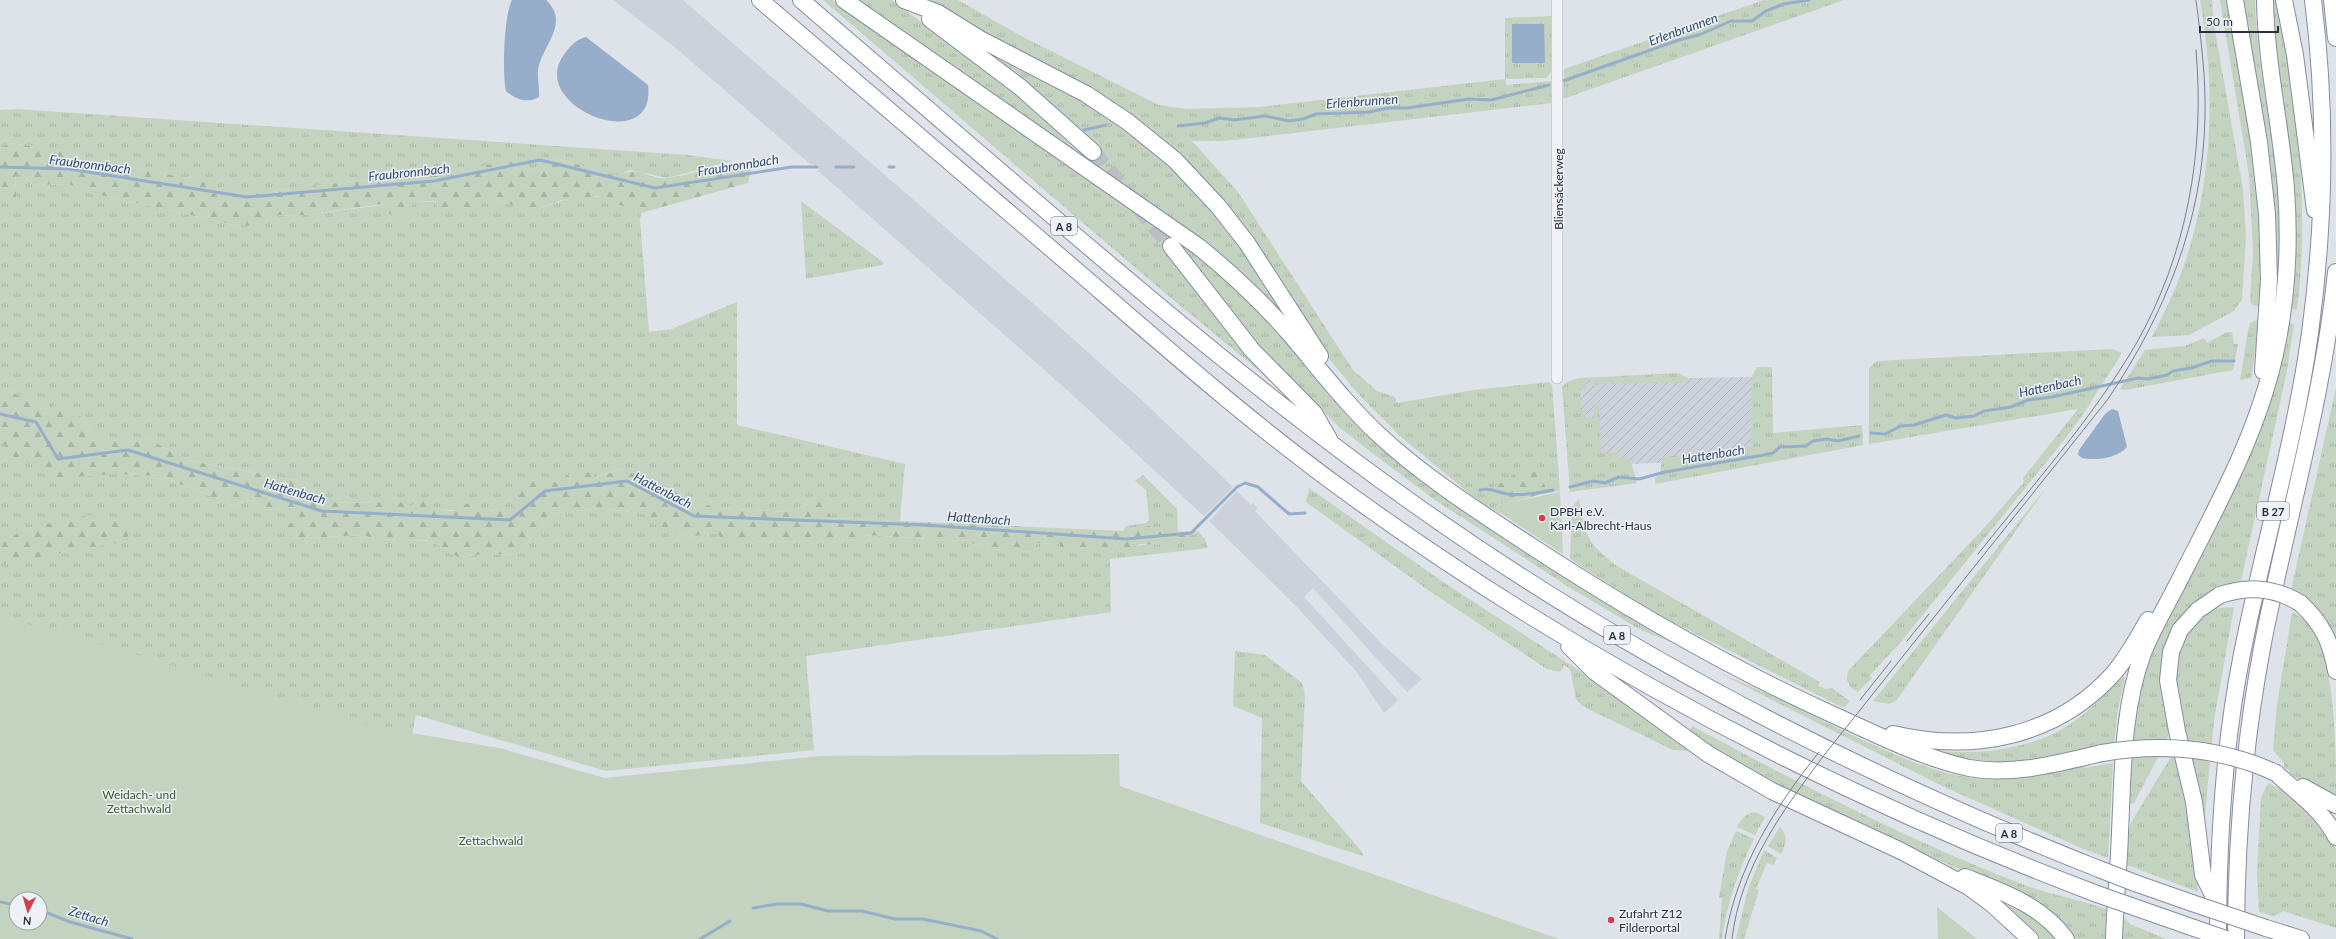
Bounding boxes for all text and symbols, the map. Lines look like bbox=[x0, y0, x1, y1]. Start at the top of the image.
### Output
scale bar bbox=[2200, 8, 2278, 34]
water label: Erlenbrunnen bbox=[1646, 9, 1720, 49]
text: 50 m bbox=[2206, 14, 2233, 29]
water label: Erlenbrunnen bbox=[1325, 90, 1399, 112]
street label: Bliensäckerweg bbox=[1551, 148, 1566, 230]
water label: Fraubronnbach bbox=[48, 151, 132, 177]
water label: Fraubronnbach bbox=[696, 151, 780, 179]
water label: Fraubronnbach bbox=[367, 160, 451, 184]
road number: A 8 bbox=[1051, 217, 1077, 235]
water label: Hattenbach bbox=[2017, 372, 2083, 400]
water label: Hattenbach bbox=[1680, 441, 1746, 467]
water label: Hattenbach bbox=[631, 468, 695, 512]
water label: Hattenbach bbox=[262, 475, 328, 507]
road number: B 27 bbox=[2257, 502, 2289, 520]
place label: DPBH e.V. Karl-Albrecht-Haus bbox=[1550, 504, 1652, 533]
water label: Hattenbach bbox=[947, 508, 1011, 528]
marker: DPBH e.V. Karl-Albrecht-Haus bbox=[1537, 513, 1547, 523]
road number: A 8 bbox=[1604, 626, 1630, 644]
park label: Weidach- und Zettachwald bbox=[102, 787, 176, 816]
road number: A 8 bbox=[1996, 824, 2022, 842]
park label: Zettachwald bbox=[459, 833, 523, 848]
north arrow bbox=[8, 891, 48, 931]
water label: Zettach bbox=[66, 902, 111, 930]
place label: Zufahrt Z12 Filderportal bbox=[1619, 906, 1682, 935]
text: N bbox=[22, 915, 32, 928]
marker: Zufahrt Z12 Filderportal bbox=[1606, 915, 1616, 925]

